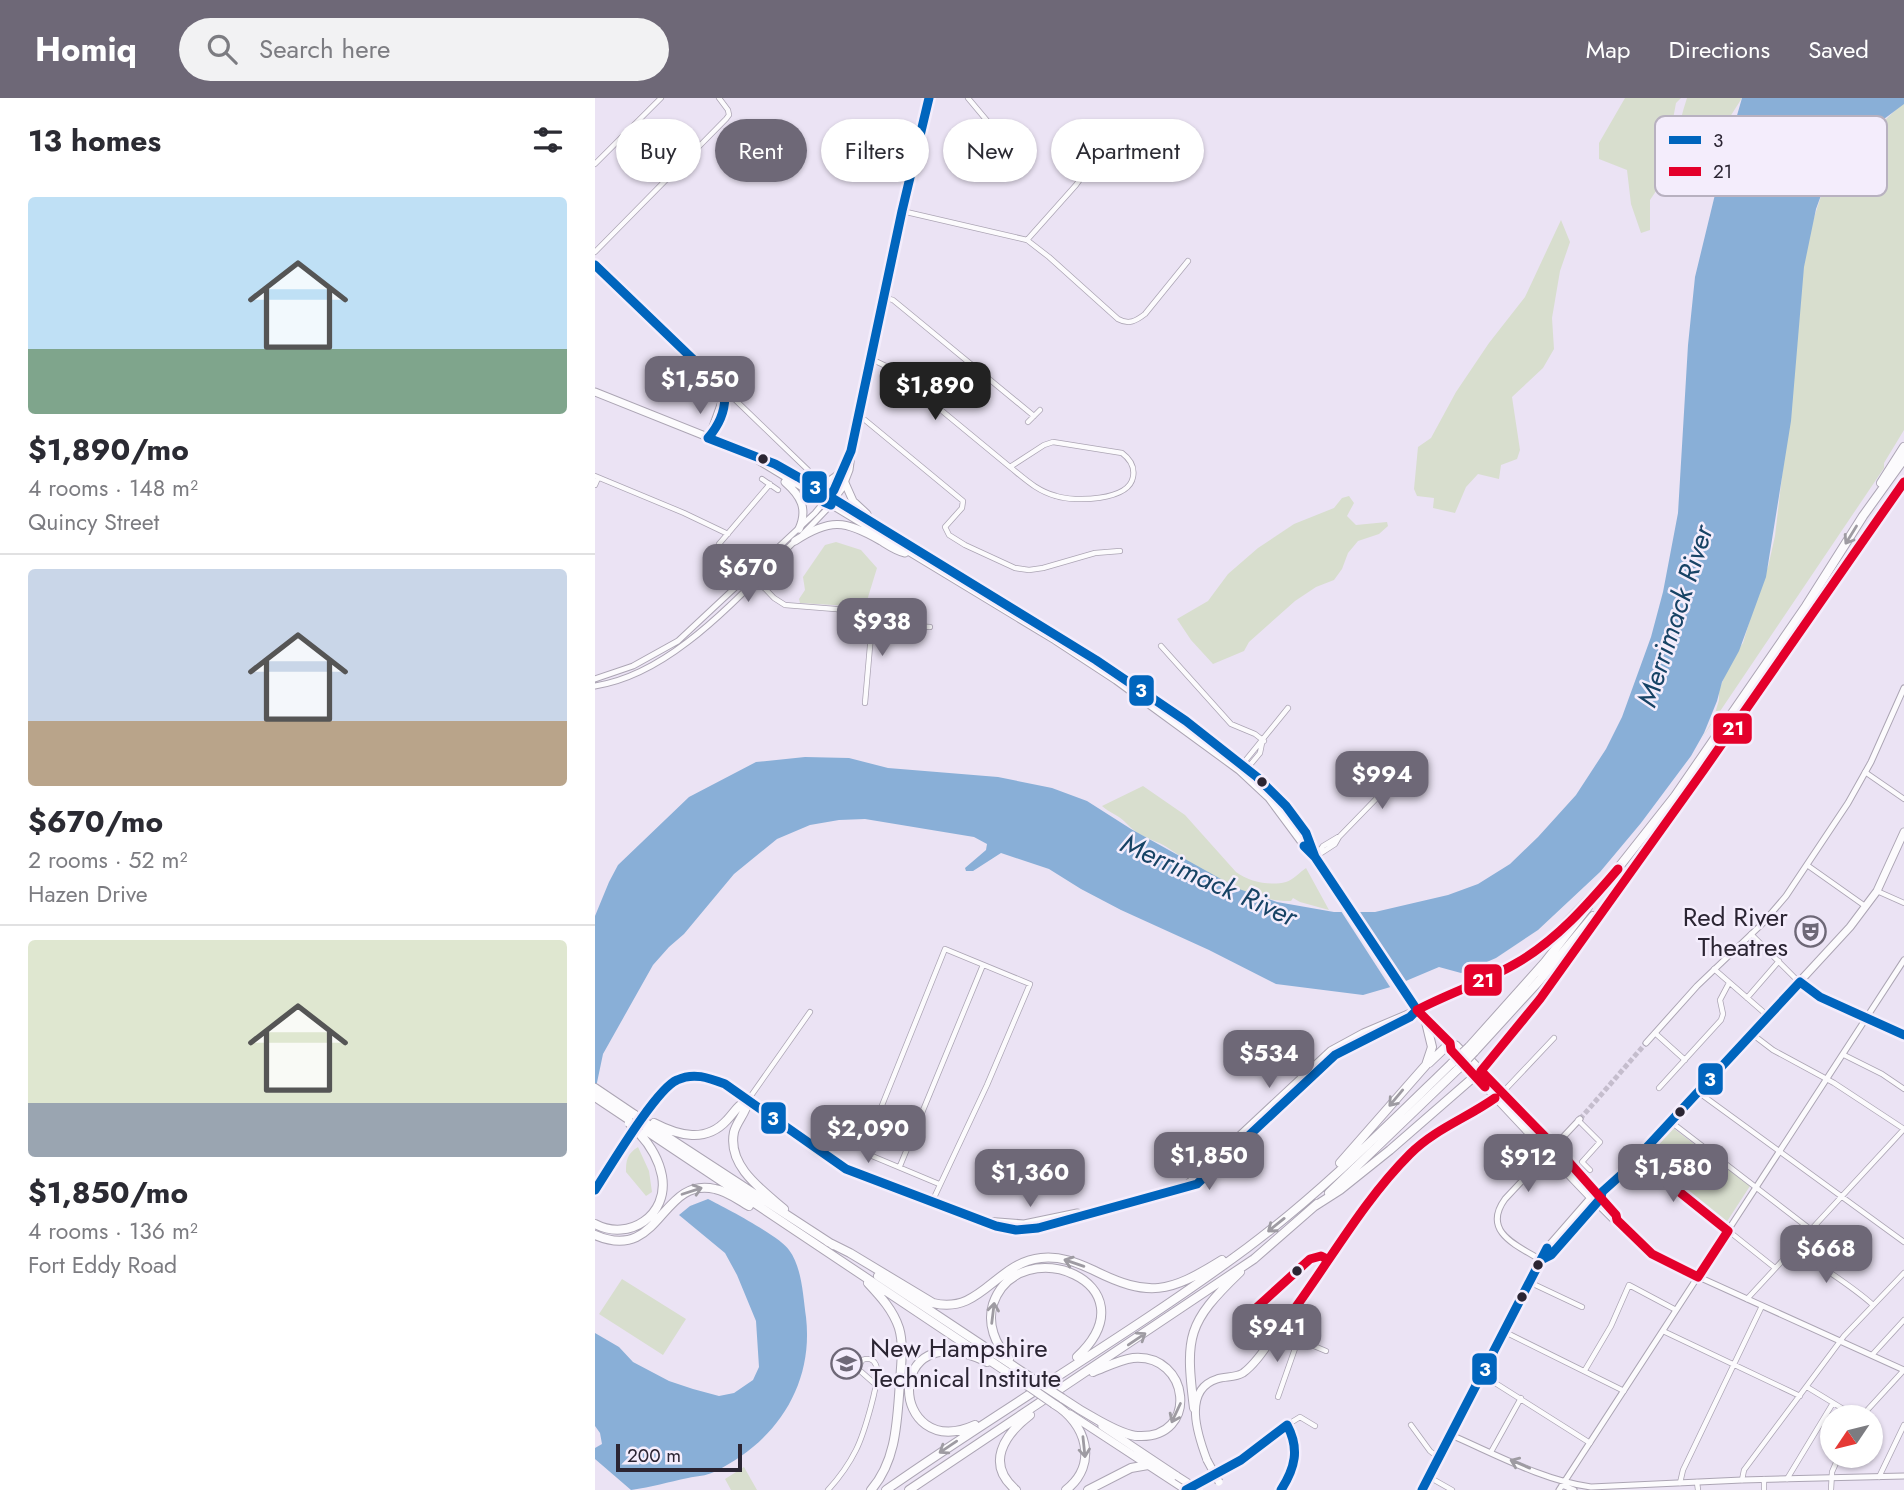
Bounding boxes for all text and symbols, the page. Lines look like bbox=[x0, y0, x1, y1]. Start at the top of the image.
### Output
search box bbox=[179, 18, 669, 81]
text: Homiq bbox=[35, 26, 137, 73]
icon: search bbox=[203, 30, 241, 68]
text: Search here bbox=[259, 30, 390, 68]
text: Map bbox=[1586, 32, 1631, 67]
text: Directions bbox=[1669, 32, 1770, 67]
text: Saved bbox=[1808, 32, 1869, 67]
legend bbox=[1655, 116, 1887, 196]
text: 13 homes bbox=[28, 119, 161, 162]
chip: Buy bbox=[616, 119, 701, 182]
chip: Rent bbox=[715, 119, 807, 182]
chip: Filters bbox=[821, 119, 929, 182]
chip: New bbox=[943, 119, 1037, 182]
chip: Apartment bbox=[1051, 119, 1204, 182]
icon: filters bbox=[529, 121, 567, 159]
text: 3 bbox=[1713, 127, 1723, 154]
text: 21 bbox=[1713, 158, 1732, 185]
icon: home bbox=[235, 242, 361, 368]
pin: $1,550 bbox=[643, 356, 757, 416]
text: $1,550 bbox=[661, 362, 739, 396]
pin: $1,890 bbox=[878, 362, 992, 422]
text: $1,890 bbox=[896, 368, 974, 402]
text: $1,890/mo bbox=[28, 428, 189, 471]
unlabelled marker bbox=[756, 452, 770, 466]
line badge: 3 bbox=[801, 470, 828, 504]
text: 4 rooms · 148 m² bbox=[28, 471, 198, 505]
text: 3 bbox=[809, 474, 821, 501]
text: Quincy Street bbox=[28, 505, 159, 539]
water label: Merrimack River bbox=[1626, 518, 1724, 712]
one-way arrow bbox=[1843, 524, 1857, 544]
pin: $670 bbox=[707, 545, 789, 604]
text: $670 bbox=[719, 550, 777, 584]
pin: $938 bbox=[841, 598, 923, 658]
text: $938 bbox=[853, 604, 911, 638]
icon: home bbox=[235, 614, 361, 740]
line badge: 3 bbox=[1128, 674, 1155, 707]
text: 3 bbox=[1135, 677, 1147, 704]
line badge: 21 bbox=[1712, 712, 1753, 745]
text: 21 bbox=[1722, 715, 1744, 742]
pin: $994 bbox=[1341, 752, 1423, 811]
text: $994 bbox=[1351, 757, 1413, 791]
unlabelled marker bbox=[1255, 775, 1269, 789]
text: $670/mo bbox=[28, 800, 163, 843]
water label: Merrimack River bbox=[1114, 823, 1305, 938]
text: 2 rooms · 52 m² bbox=[28, 843, 187, 877]
text: Hazen Drive bbox=[28, 877, 148, 911]
place label: Red River Theatres bbox=[1683, 898, 1788, 966]
theatre icon: Red River Theatres bbox=[1794, 915, 1828, 949]
line badge: 21 bbox=[1463, 963, 1503, 997]
text: 21 bbox=[1472, 967, 1494, 994]
icon: home bbox=[235, 985, 361, 1111]
pin: $534 bbox=[1228, 1030, 1310, 1090]
text: $534 bbox=[1239, 1036, 1299, 1070]
line badge: 3 bbox=[1697, 1062, 1724, 1096]
text: 3 bbox=[1704, 1066, 1716, 1093]
one-way arrow bbox=[1389, 1088, 1404, 1106]
line badge: 3 bbox=[760, 1101, 787, 1135]
text: 3 bbox=[767, 1105, 779, 1132]
pin: $2,090 bbox=[811, 1105, 925, 1165]
unlabelled marker bbox=[1673, 1105, 1687, 1119]
text: $2,090 bbox=[827, 1111, 909, 1145]
pin: $1,850 bbox=[1152, 1132, 1266, 1192]
pin: $912 bbox=[1487, 1134, 1569, 1194]
text: $1,850 bbox=[1170, 1138, 1248, 1172]
text: $912 bbox=[1500, 1140, 1556, 1174]
pin: $1,580 bbox=[1616, 1144, 1730, 1204]
pin: $1,360 bbox=[973, 1150, 1087, 1209]
text: $1,580 bbox=[1634, 1150, 1712, 1184]
text: $1,360 bbox=[991, 1155, 1069, 1189]
text: $1,850/mo bbox=[28, 1171, 188, 1214]
one-way arrow bbox=[681, 1184, 703, 1197]
text: 4 rooms · 136 m² bbox=[28, 1214, 198, 1248]
one-way arrow bbox=[1267, 1218, 1285, 1233]
pin: $668 bbox=[1785, 1226, 1867, 1285]
text: $668 bbox=[1796, 1231, 1856, 1265]
text: Fort Eddy Road bbox=[28, 1248, 177, 1282]
one-way arrow bbox=[1063, 1256, 1085, 1268]
unlabelled marker bbox=[1531, 1258, 1545, 1272]
unlabelled marker bbox=[1290, 1264, 1304, 1278]
unlabelled marker bbox=[1515, 1290, 1529, 1304]
one-way arrow bbox=[987, 1302, 1000, 1325]
pin: $941 bbox=[1236, 1304, 1318, 1364]
text: $941 bbox=[1248, 1310, 1306, 1344]
place label: New Hampshire Technical Institute bbox=[870, 1329, 1061, 1397]
one-way arrow bbox=[1126, 1332, 1146, 1346]
school or university icon: New Hampshire Technical Institute bbox=[830, 1346, 864, 1380]
line badge: 3 bbox=[1471, 1352, 1498, 1386]
text: 3 bbox=[1479, 1356, 1491, 1383]
one-way arrow bbox=[1169, 1402, 1182, 1423]
north arrow bbox=[1820, 1405, 1883, 1468]
map controls bbox=[1820, 1405, 1883, 1468]
one-way arrow bbox=[1078, 1435, 1091, 1458]
one-way arrow bbox=[939, 1440, 958, 1455]
scale bar bbox=[616, 1441, 742, 1473]
text: 200 m bbox=[627, 1442, 681, 1469]
one-way arrow bbox=[1510, 1457, 1532, 1470]

